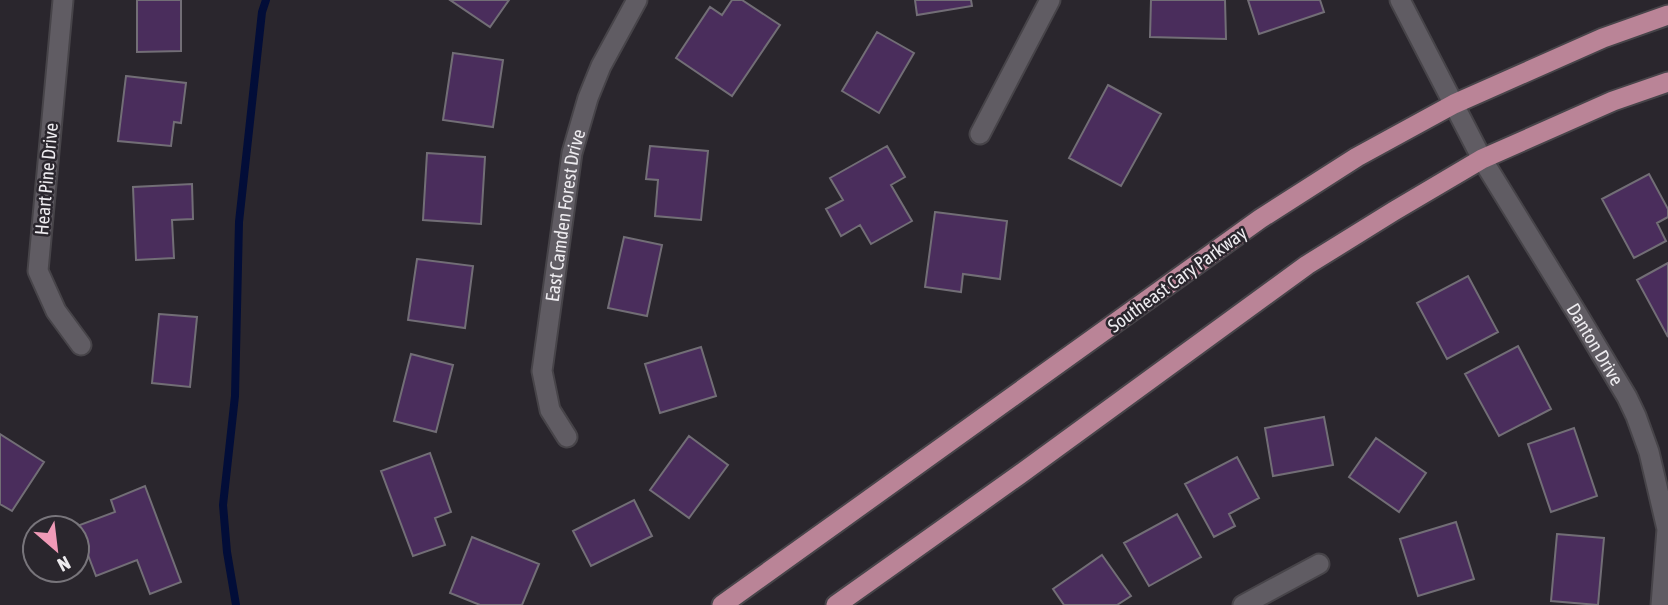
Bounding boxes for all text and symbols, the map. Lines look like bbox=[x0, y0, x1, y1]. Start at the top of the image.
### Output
street label: Heart Pine Drive bbox=[30, 122, 62, 236]
street label: East Camden Forest Drive bbox=[541, 126, 589, 303]
street label: Southeast Cary Parkway bbox=[1103, 221, 1251, 337]
street label: Danton Drive bbox=[1562, 299, 1628, 389]
north arrow bbox=[21, 514, 91, 584]
text: N bbox=[54, 552, 74, 576]

